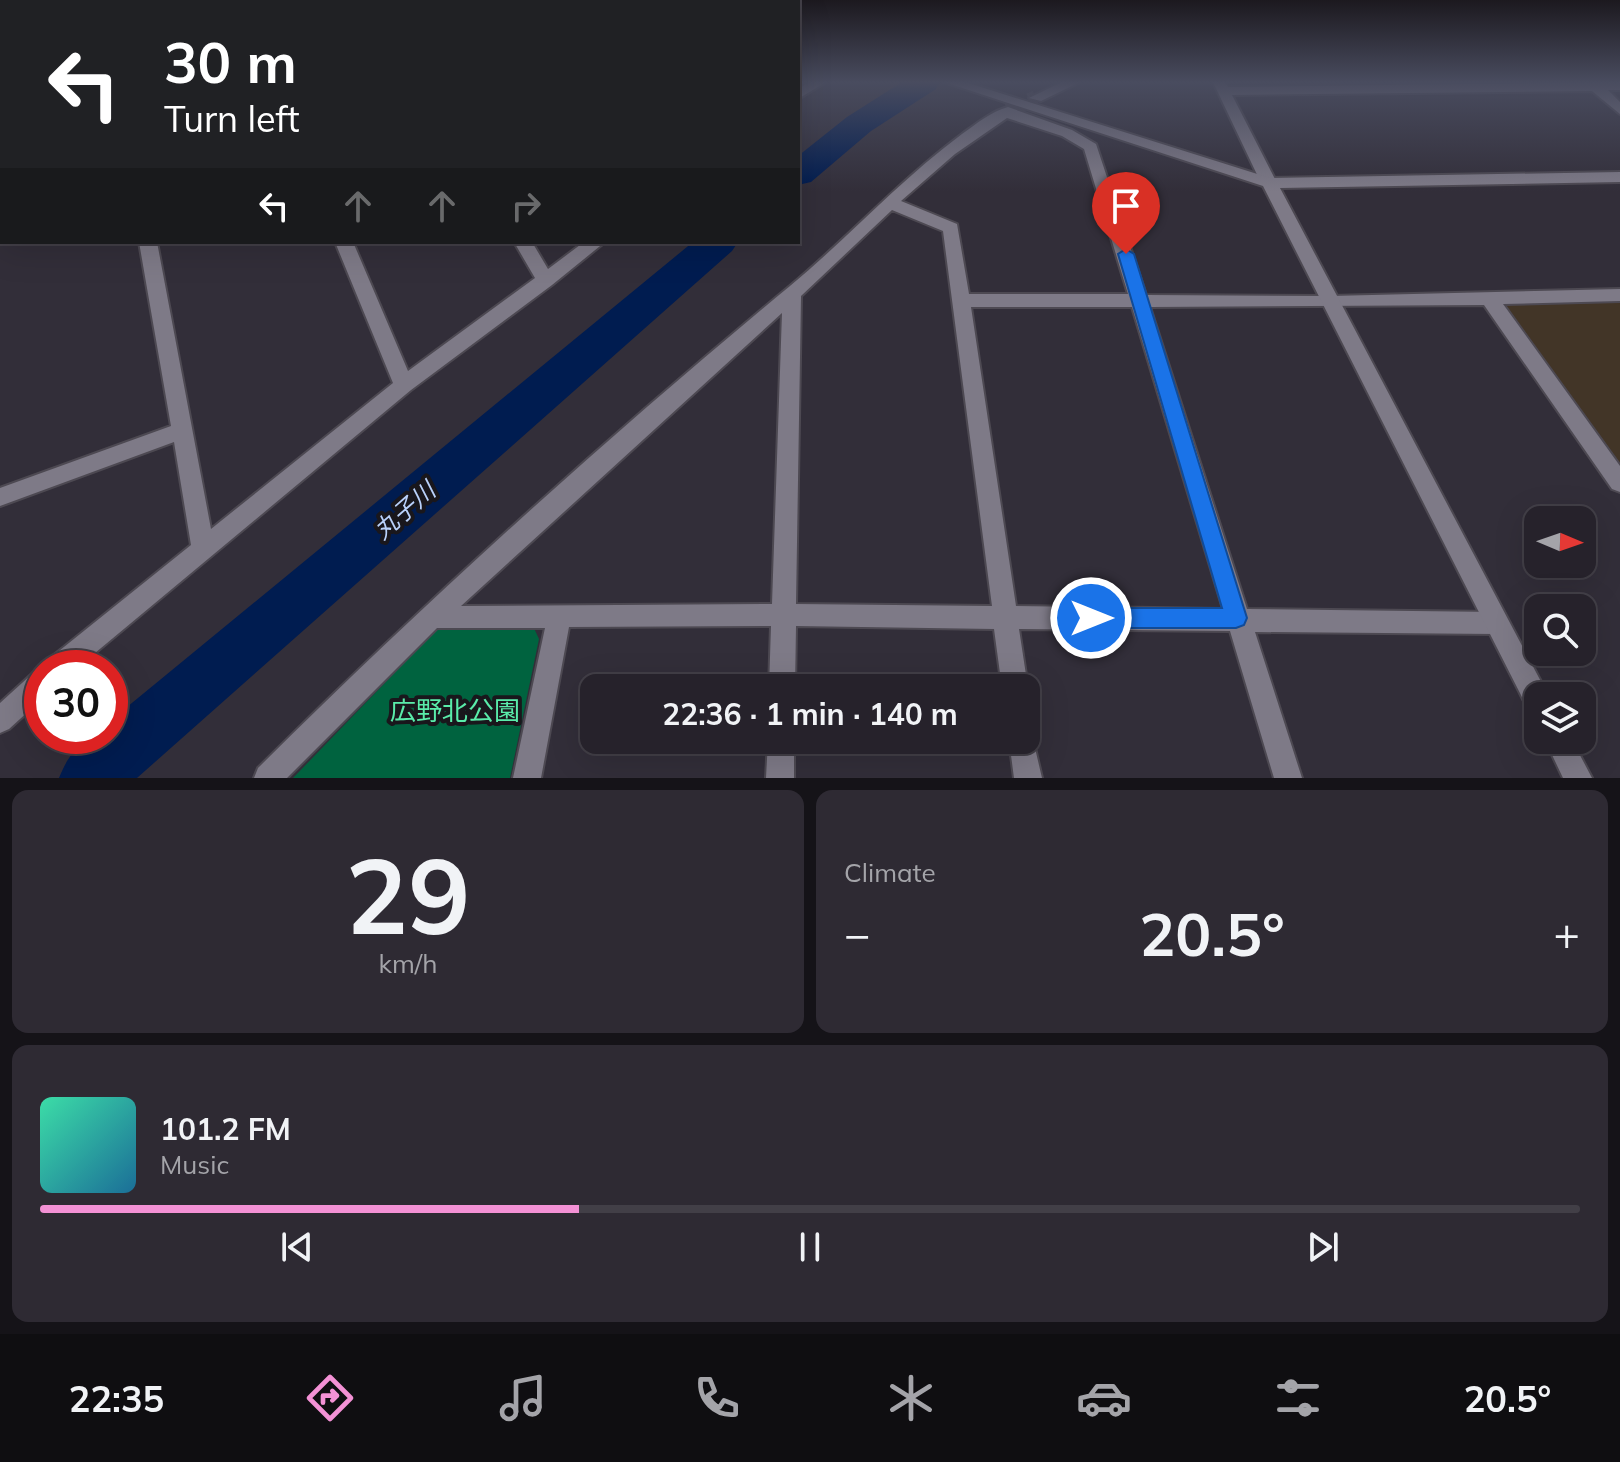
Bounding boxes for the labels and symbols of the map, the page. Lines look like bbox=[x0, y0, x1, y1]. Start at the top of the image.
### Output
pin bbox=[1092, 172, 1160, 254]
water label: 丸子川 bbox=[367, 473, 443, 545]
north arrow bbox=[1524, 506, 1596, 578]
position arrow bbox=[1049, 576, 1133, 660]
speed limit sign: 30 bbox=[24, 650, 128, 754]
park label: 広野北公園 bbox=[390, 694, 520, 727]

